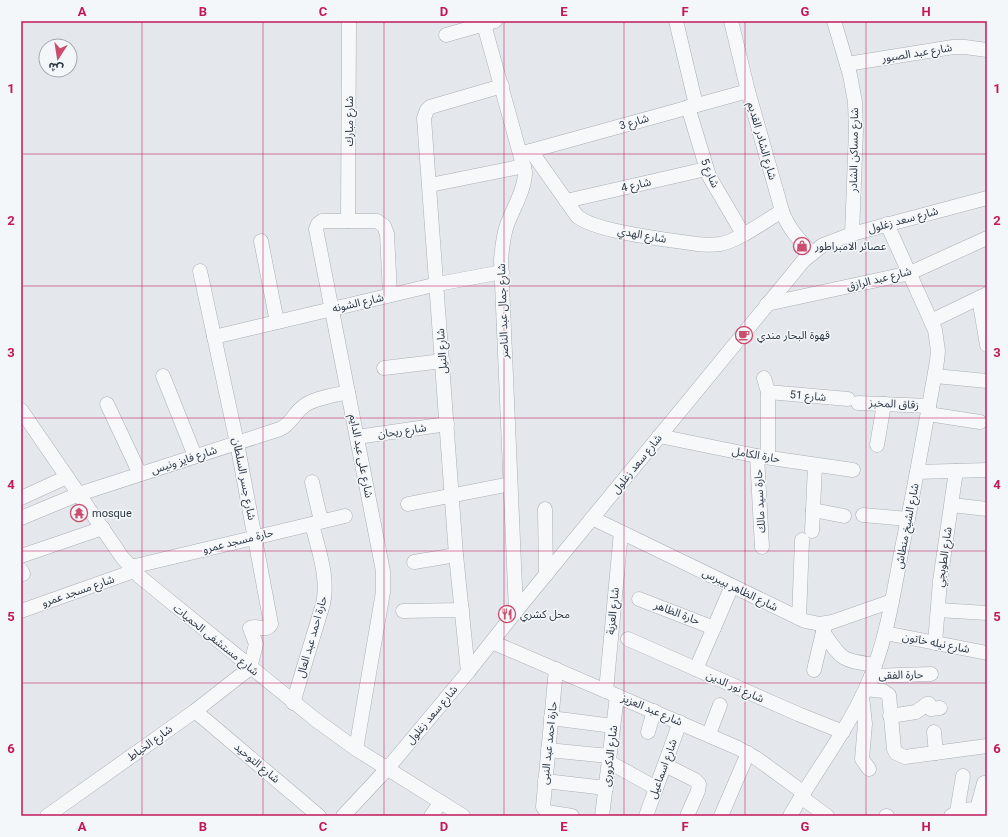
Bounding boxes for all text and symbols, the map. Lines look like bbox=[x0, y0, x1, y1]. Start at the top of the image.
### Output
text: A bbox=[78, 4, 87, 19]
text: B bbox=[199, 4, 207, 19]
text: C bbox=[319, 4, 328, 19]
text: D bbox=[440, 4, 448, 19]
text: E bbox=[560, 4, 568, 19]
text: F bbox=[681, 4, 689, 19]
text: G bbox=[801, 4, 810, 19]
text: H bbox=[921, 4, 931, 19]
north arrow bbox=[38, 38, 78, 78]
street label: شارع عبد الصبور bbox=[880, 41, 954, 66]
text: ش bbox=[47, 59, 65, 75]
text: 1 bbox=[7, 81, 15, 96]
text: 1 bbox=[993, 81, 1001, 96]
street label: شارع مبارك bbox=[343, 95, 357, 146]
street label: شارع الشادر القديم bbox=[743, 101, 779, 182]
street label: شارع مساكن الشادر bbox=[847, 107, 862, 194]
street label: شارع 3 bbox=[618, 111, 651, 133]
street label: شارع 5 bbox=[697, 156, 722, 190]
street label: شارع 4 bbox=[620, 175, 653, 196]
street label: شارع سعد زغلول bbox=[866, 204, 940, 237]
text: 2 bbox=[7, 213, 15, 228]
text: 2 bbox=[993, 213, 1001, 228]
street label: شارع الهدي bbox=[616, 224, 668, 248]
shop icon: عصائر الامبراطور bbox=[792, 236, 812, 256]
place label: عصائر الامبراطور bbox=[814, 240, 887, 253]
street label: شارع جمال عبد الناصر bbox=[495, 263, 512, 360]
street label: شارع عبد الرازق bbox=[845, 265, 913, 294]
street label: شارع الشونه bbox=[331, 291, 386, 316]
cafe icon: قهوة البحار مندي bbox=[734, 325, 754, 345]
street label: شارع النيل bbox=[434, 327, 451, 374]
place label: قهوة البحار مندي bbox=[757, 329, 830, 344]
text: 3 bbox=[7, 345, 15, 360]
text: 3 bbox=[993, 345, 1001, 360]
street label: شارع 51 bbox=[789, 388, 827, 405]
street label: زقاق المخبز bbox=[868, 396, 919, 412]
street label: شارع على عبد الدايم bbox=[345, 413, 376, 500]
street label: شارع ريحان bbox=[377, 421, 428, 442]
street label: شارع سعد زغلول bbox=[609, 431, 666, 497]
street label: شارع جسر السلطان bbox=[229, 437, 258, 522]
street label: شارع فايز ونيس bbox=[149, 443, 219, 478]
street label: حارة الكامل bbox=[731, 444, 782, 466]
street label: حارة سيد مالك bbox=[752, 468, 768, 533]
text: 4 bbox=[7, 477, 15, 492]
text: 4 bbox=[993, 477, 1001, 492]
street label: شارع الشيخ منطاش bbox=[892, 482, 923, 570]
temple icon: mosque bbox=[69, 503, 89, 523]
place label: mosque bbox=[92, 507, 132, 520]
street label: حارة مسجد عمرو bbox=[201, 526, 275, 556]
street label: شارع الطوبجي bbox=[933, 526, 957, 588]
street label: شارع الظاهر بيبرس bbox=[700, 566, 780, 615]
street label: شارع مسجد عمرو bbox=[40, 572, 117, 610]
street label: شارع العزبة bbox=[604, 586, 623, 636]
street label: حارة احمد عبد العال bbox=[294, 594, 330, 679]
street label: حارة الظاهر bbox=[652, 598, 702, 628]
street label: شارع مستشفى الحميات bbox=[170, 602, 262, 679]
restaurant icon: محل كشري bbox=[497, 604, 517, 624]
place label: محل كشري bbox=[520, 608, 570, 623]
text: 5 bbox=[7, 609, 15, 624]
text: 5 bbox=[993, 609, 1001, 624]
street label: شارع نيله خاتون bbox=[901, 630, 971, 657]
street label: حارة الفقى bbox=[878, 668, 924, 682]
street label: شارع نور الدين bbox=[704, 669, 766, 707]
street label: شارع سعد زغلول bbox=[404, 683, 461, 748]
street label: شارع عبد العزيز bbox=[618, 691, 685, 730]
street label: حارة احمد عبد النبى bbox=[538, 700, 560, 785]
street label: شارع الخياط bbox=[125, 722, 176, 765]
street label: شارع الدكرورى bbox=[600, 724, 621, 788]
street label: شارع اسماعيل bbox=[646, 737, 681, 801]
street label: شارع التوحيد bbox=[231, 740, 283, 787]
text: 6 bbox=[7, 741, 15, 756]
text: 6 bbox=[993, 741, 1001, 756]
text: A bbox=[78, 819, 87, 834]
text: B bbox=[199, 819, 207, 834]
text: C bbox=[319, 819, 328, 834]
text: D bbox=[440, 819, 448, 834]
text: E bbox=[560, 819, 568, 834]
text: F bbox=[681, 819, 689, 834]
text: G bbox=[801, 819, 810, 834]
text: H bbox=[921, 819, 931, 834]

